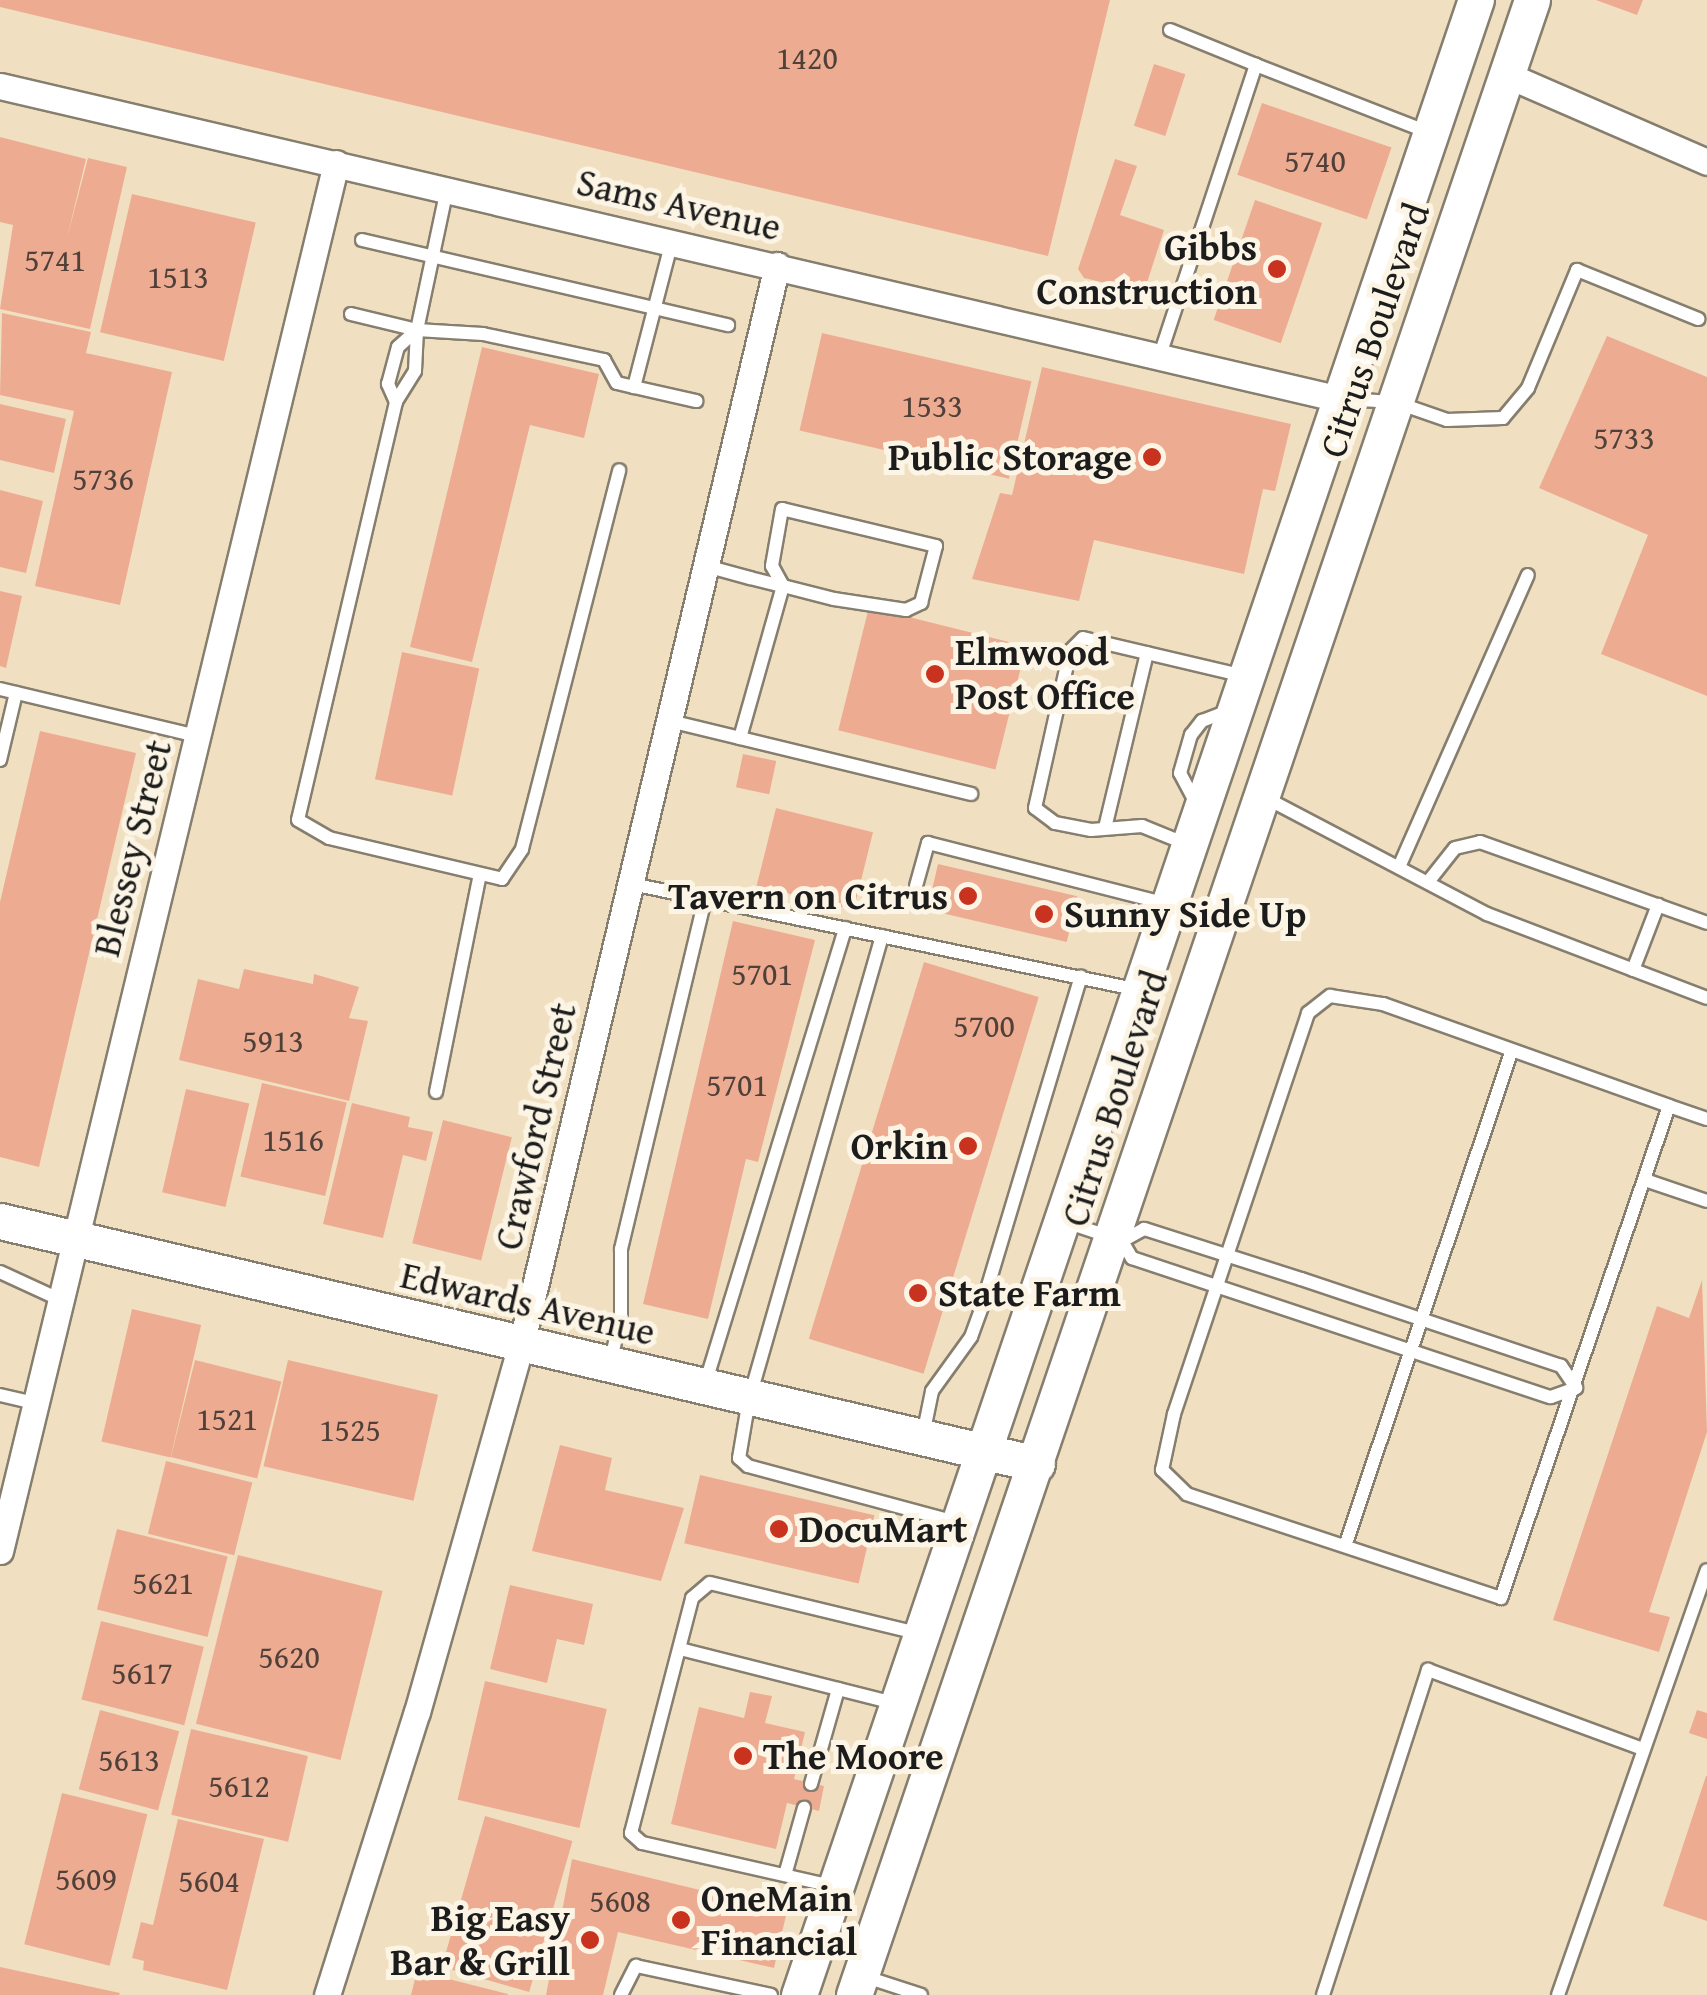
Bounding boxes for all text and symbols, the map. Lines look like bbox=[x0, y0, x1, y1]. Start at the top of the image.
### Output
house number: 1420 bbox=[776, 39, 838, 77]
house number: 5740 bbox=[1284, 142, 1346, 180]
street label: Sams Avenue bbox=[573, 158, 785, 250]
street label: Citrus Boulevard bbox=[1309, 197, 1439, 463]
place label: Gibbs Construction bbox=[1036, 224, 1257, 314]
house number: 5741 bbox=[24, 241, 86, 279]
house number: 1513 bbox=[147, 258, 209, 296]
marker: Gibbs Construction bbox=[1266, 258, 1288, 280]
house number: 1533 bbox=[901, 387, 963, 425]
house number: 5733 bbox=[1593, 419, 1655, 457]
place label: Public Storage bbox=[888, 434, 1132, 480]
marker: Public Storage bbox=[1141, 446, 1163, 468]
house number: 5736 bbox=[72, 460, 134, 498]
place label: Elmwood Post Office bbox=[955, 629, 1135, 718]
marker: Elmwood Post Office bbox=[924, 663, 946, 685]
street label: Blessey Street bbox=[83, 735, 181, 961]
place label: Tavern on Citrus bbox=[668, 873, 948, 919]
marker: Tavern on Citrus bbox=[957, 885, 979, 907]
place label: Sunny Side Up bbox=[1064, 891, 1306, 937]
marker: Sunny Side Up bbox=[1033, 903, 1055, 925]
house number: 5701 bbox=[731, 955, 793, 993]
street label: Citrus Boulevard bbox=[1051, 964, 1177, 1232]
street label: Crawford Street bbox=[484, 998, 586, 1254]
house number: 5700 bbox=[953, 1007, 1015, 1045]
house number: 5913 bbox=[242, 1022, 304, 1060]
house number: 5701 bbox=[706, 1066, 768, 1104]
house number: 1516 bbox=[262, 1121, 324, 1159]
place label: Orkin bbox=[851, 1123, 948, 1169]
marker: Orkin bbox=[957, 1135, 979, 1157]
street label: Edwards Avenue bbox=[396, 1252, 660, 1354]
place label: State Farm bbox=[938, 1270, 1121, 1316]
marker: State Farm bbox=[907, 1282, 929, 1304]
house number: 1521 bbox=[196, 1400, 258, 1438]
house number: 1525 bbox=[319, 1411, 381, 1449]
place label: DocuMart bbox=[799, 1506, 967, 1552]
marker: DocuMart bbox=[768, 1518, 790, 1540]
house number: 5621 bbox=[132, 1564, 194, 1602]
house number: 5620 bbox=[258, 1638, 320, 1676]
house number: 5617 bbox=[111, 1654, 173, 1692]
place label: The Moore bbox=[763, 1733, 944, 1779]
house number: 5613 bbox=[98, 1741, 160, 1779]
marker: The Moore bbox=[732, 1745, 754, 1767]
house number: 5612 bbox=[208, 1767, 270, 1805]
house number: 5609 bbox=[55, 1860, 117, 1898]
house number: 5604 bbox=[178, 1862, 240, 1900]
place label: OneMain Financial bbox=[701, 1875, 857, 1965]
house number: 5608 bbox=[589, 1882, 651, 1920]
place label: Big Easy Bar & Grill bbox=[390, 1895, 570, 1985]
marker: OneMain Financial bbox=[670, 1909, 692, 1931]
marker: Big Easy Bar & Grill bbox=[579, 1929, 601, 1951]

